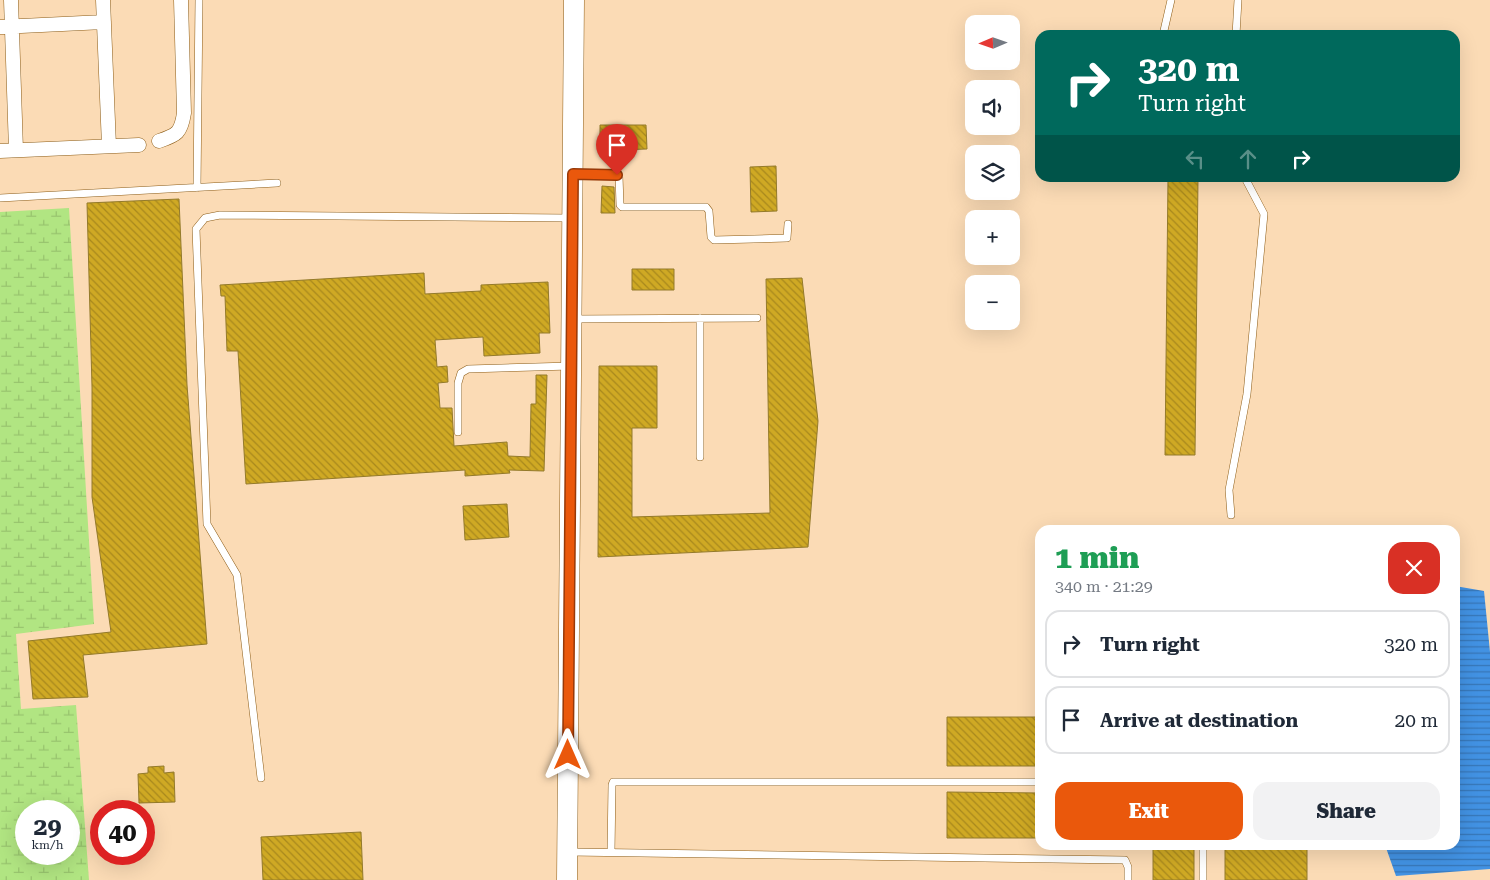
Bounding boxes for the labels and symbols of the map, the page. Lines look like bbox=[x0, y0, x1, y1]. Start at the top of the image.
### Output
north arrow bbox=[965, 15, 1020, 70]
pin bbox=[596, 124, 638, 175]
position arrow bbox=[541, 728, 593, 780]
speed limit sign: 40 bbox=[90, 800, 155, 865]

